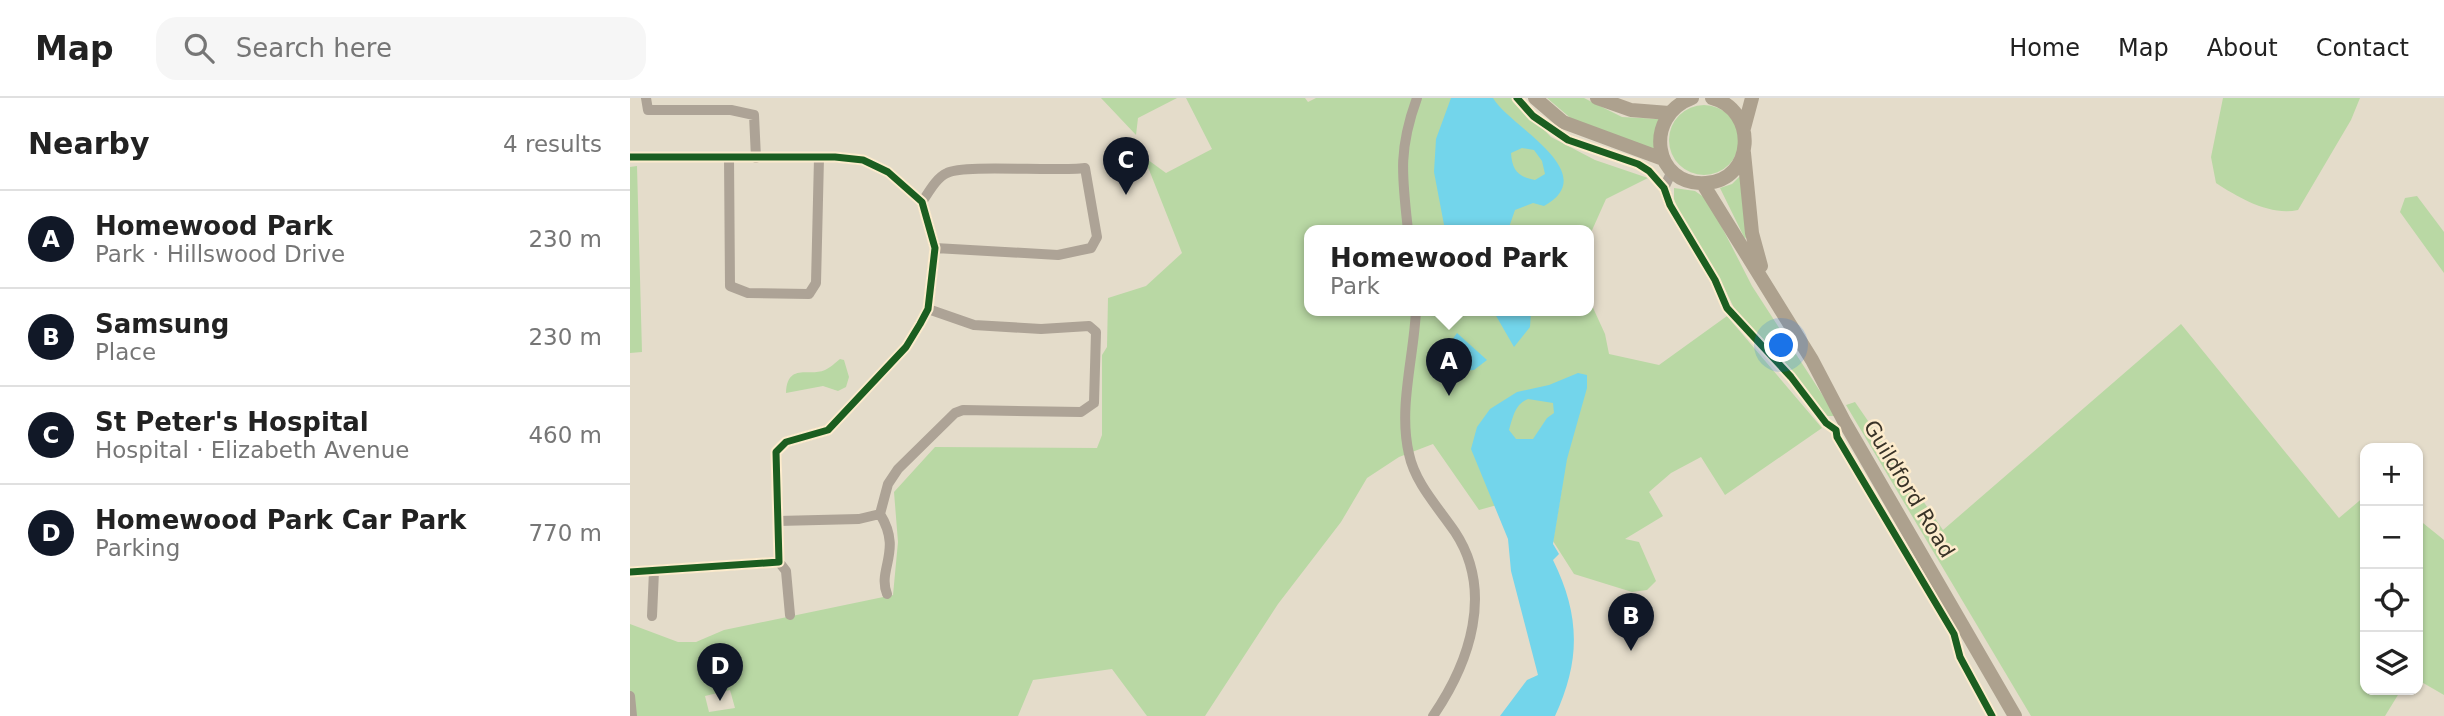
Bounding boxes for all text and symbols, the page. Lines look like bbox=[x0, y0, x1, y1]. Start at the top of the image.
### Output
search box bbox=[156, 17, 646, 80]
text: Map bbox=[35, 29, 114, 68]
icon: search bbox=[180, 29, 218, 67]
text: Search here bbox=[236, 33, 392, 63]
text: Home bbox=[2009, 34, 2080, 62]
text: Map bbox=[2118, 34, 2169, 62]
text: About bbox=[2207, 34, 2278, 62]
text: Contact bbox=[2316, 34, 2409, 62]
text: Nearby bbox=[28, 126, 150, 161]
text: 4 results bbox=[503, 131, 602, 157]
pin: C bbox=[1103, 137, 1149, 195]
text: Homewood Park bbox=[95, 211, 333, 241]
popup bbox=[1304, 225, 1594, 316]
text: A bbox=[42, 226, 60, 252]
text: 230 m bbox=[528, 226, 602, 252]
text: Park · Hillswood Drive bbox=[95, 241, 345, 267]
text: Homewood Park bbox=[1330, 243, 1568, 273]
text: Park bbox=[1330, 273, 1380, 299]
text: Samsung bbox=[95, 309, 229, 339]
text: B bbox=[42, 324, 60, 350]
text: 230 m bbox=[528, 324, 602, 350]
your location bbox=[1764, 328, 1798, 362]
pin: A bbox=[1426, 338, 1472, 396]
text: Place bbox=[95, 339, 156, 365]
text: St Peter's Hospital bbox=[95, 407, 369, 437]
street label: Guildford Road bbox=[1859, 416, 1959, 562]
text: C bbox=[43, 422, 59, 448]
text: 460 m bbox=[528, 422, 602, 448]
text: Hospital · Elizabeth Avenue bbox=[95, 437, 409, 463]
map controls bbox=[2360, 443, 2423, 695]
button: + bbox=[2360, 443, 2423, 506]
text: Homewood Park Car Park bbox=[95, 505, 466, 535]
button: − bbox=[2360, 506, 2423, 569]
text: D bbox=[41, 520, 61, 546]
text: 770 m bbox=[528, 520, 602, 546]
text: Parking bbox=[95, 535, 180, 561]
button: locate bbox=[2360, 569, 2423, 632]
pin: B bbox=[1608, 593, 1654, 651]
button: layers bbox=[2360, 632, 2423, 695]
pin: D bbox=[697, 643, 743, 701]

